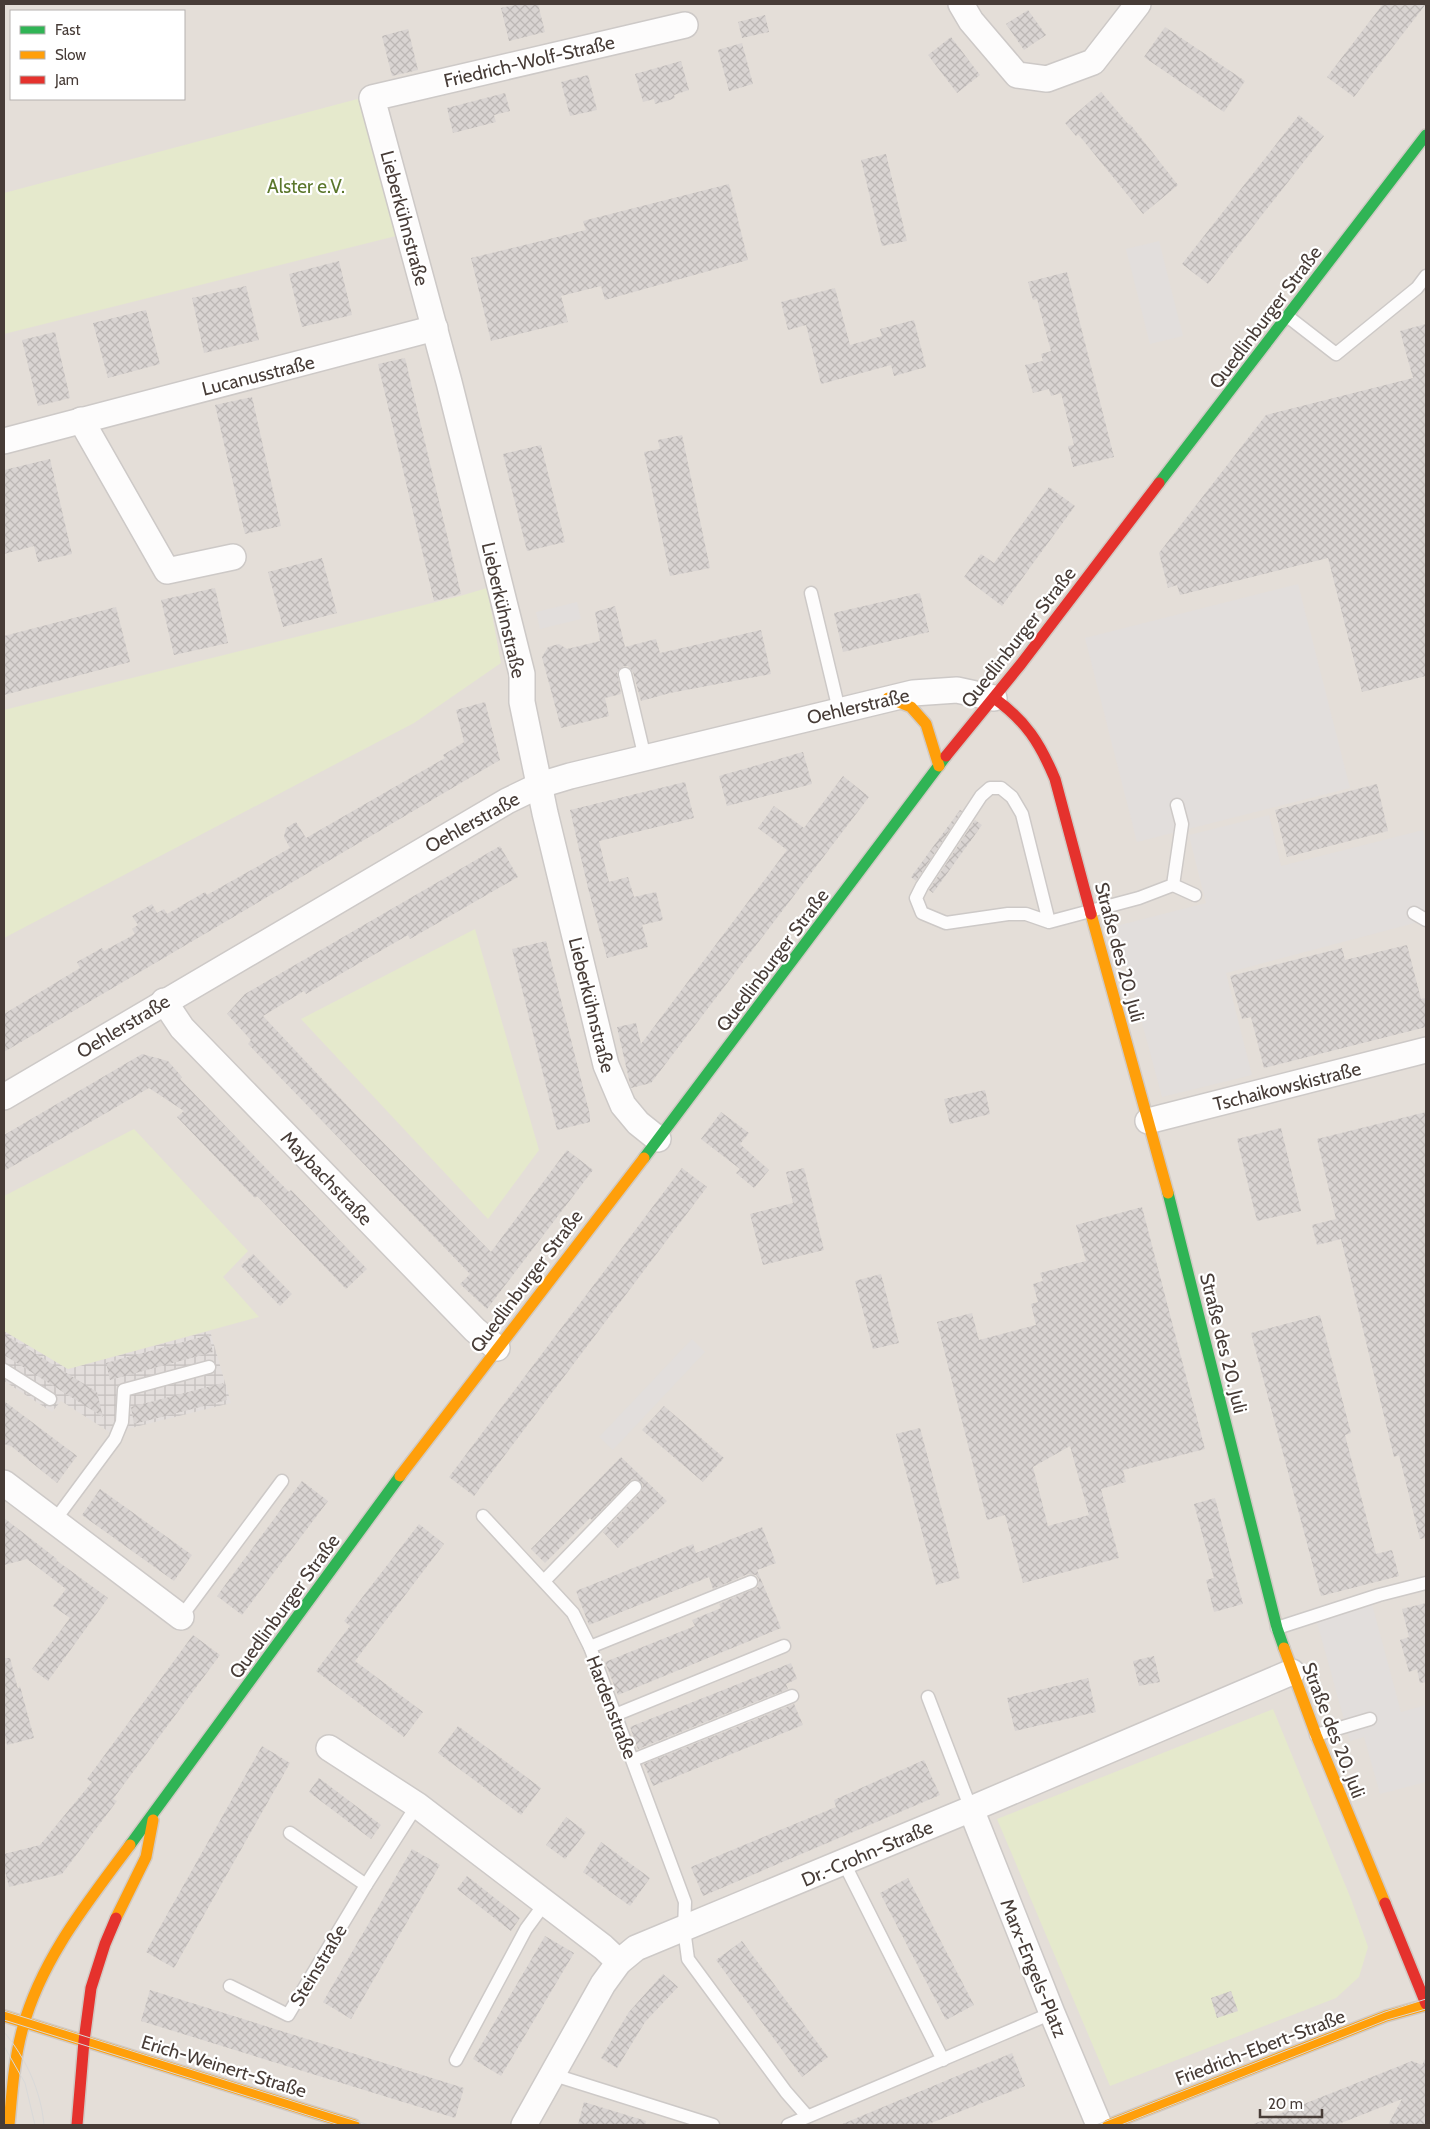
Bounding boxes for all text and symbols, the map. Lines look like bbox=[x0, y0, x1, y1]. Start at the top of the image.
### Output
legend bbox=[10, 10, 185, 100]
text: Fast bbox=[55, 21, 80, 39]
street label: Friedrich-Wolf-Straße bbox=[441, 31, 617, 92]
text: Slow bbox=[55, 46, 86, 64]
text: Jam bbox=[54, 71, 79, 89]
street label: Lieberkühnstraße bbox=[375, 148, 434, 288]
park label: Alster e.V. bbox=[267, 175, 345, 198]
street label: Quedlinburger Straße bbox=[1204, 241, 1327, 393]
street label: Lucanusstraße bbox=[199, 350, 317, 401]
street label: Lieberkühnstraße bbox=[477, 540, 530, 681]
street label: Quedlinburger Straße bbox=[956, 562, 1081, 712]
street label: Oehlerstraße bbox=[805, 683, 912, 729]
street label: Oehlerstraße bbox=[421, 787, 524, 858]
street label: Straße des 20. Juli bbox=[1090, 880, 1149, 1025]
street label: Quedlinburger Straße bbox=[711, 884, 834, 1036]
street label: Lieberkühnstraße bbox=[564, 935, 620, 1076]
street label: Oehlerstraße bbox=[73, 990, 174, 1063]
street label: Tschaikowskistraße bbox=[1211, 1057, 1364, 1116]
street label: Maybachstraße bbox=[276, 1126, 378, 1230]
street label: Quedlinburger Straße bbox=[465, 1205, 588, 1357]
street label: Straße des 20. Juli bbox=[1195, 1271, 1252, 1416]
street label: Quedlinburger Straße bbox=[224, 1530, 345, 1683]
street label: Hardenstraße bbox=[581, 1652, 642, 1762]
street label: Straße des 20. Juli bbox=[1297, 1659, 1370, 1801]
street label: Dr.-Crohn-Straße bbox=[798, 1815, 937, 1891]
street label: Marx-Engels-Platz bbox=[995, 1896, 1072, 2041]
street label: Steinstraße bbox=[285, 1920, 352, 2010]
street label: Friedrich-Ebert-Straße bbox=[1172, 2004, 1349, 2090]
street label: Erich-Weinert-Straße bbox=[138, 2030, 310, 2103]
scale bar bbox=[1260, 2086, 1322, 2118]
text: 20 m bbox=[1268, 2095, 1303, 2113]

